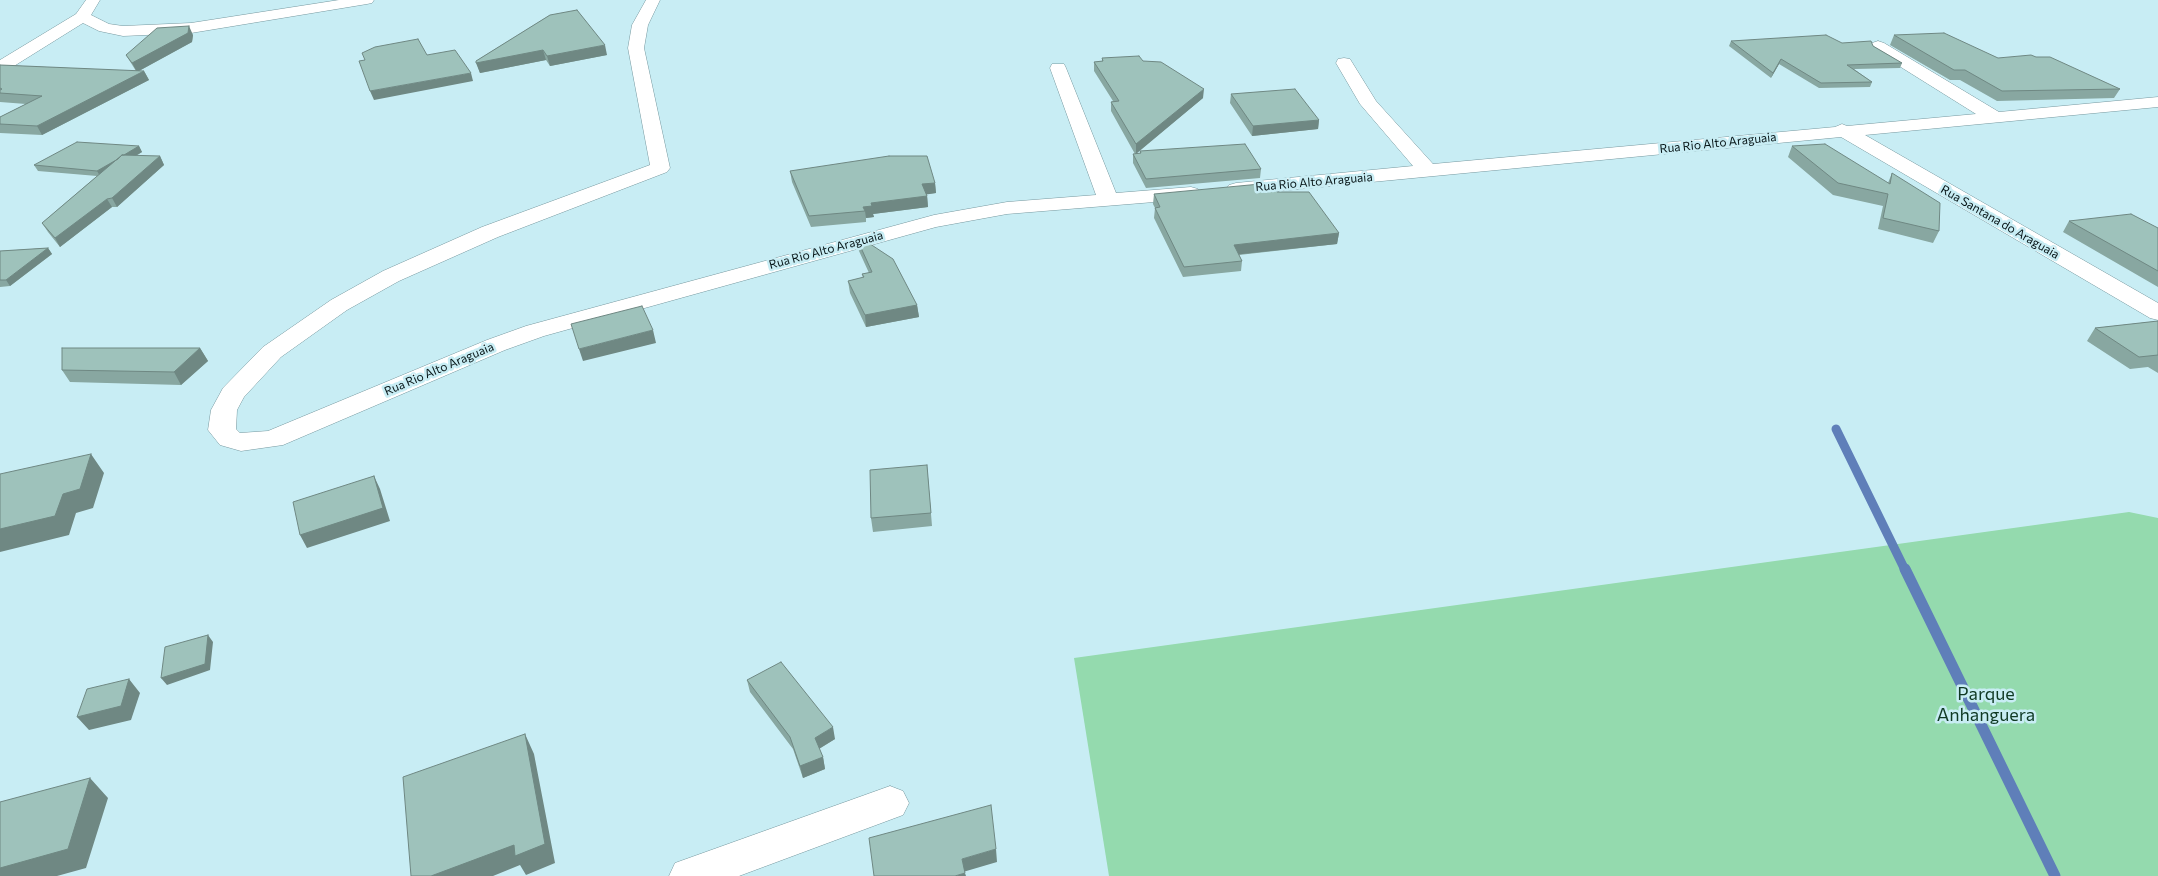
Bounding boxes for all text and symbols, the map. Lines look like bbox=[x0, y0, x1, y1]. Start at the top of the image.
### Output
street label: Rua Rio Alto Araguaia bbox=[1659, 130, 1777, 156]
street label: Rua Rio Alto Araguaia bbox=[1255, 170, 1373, 194]
street label: Rua Santana do Araguaia bbox=[1938, 182, 2062, 262]
street label: Rua Rio Alto Araguaia bbox=[767, 228, 885, 272]
street label: Rua Rio Alto Araguaia bbox=[382, 339, 496, 399]
park label: Parque Anhanguera bbox=[1937, 683, 2035, 726]

